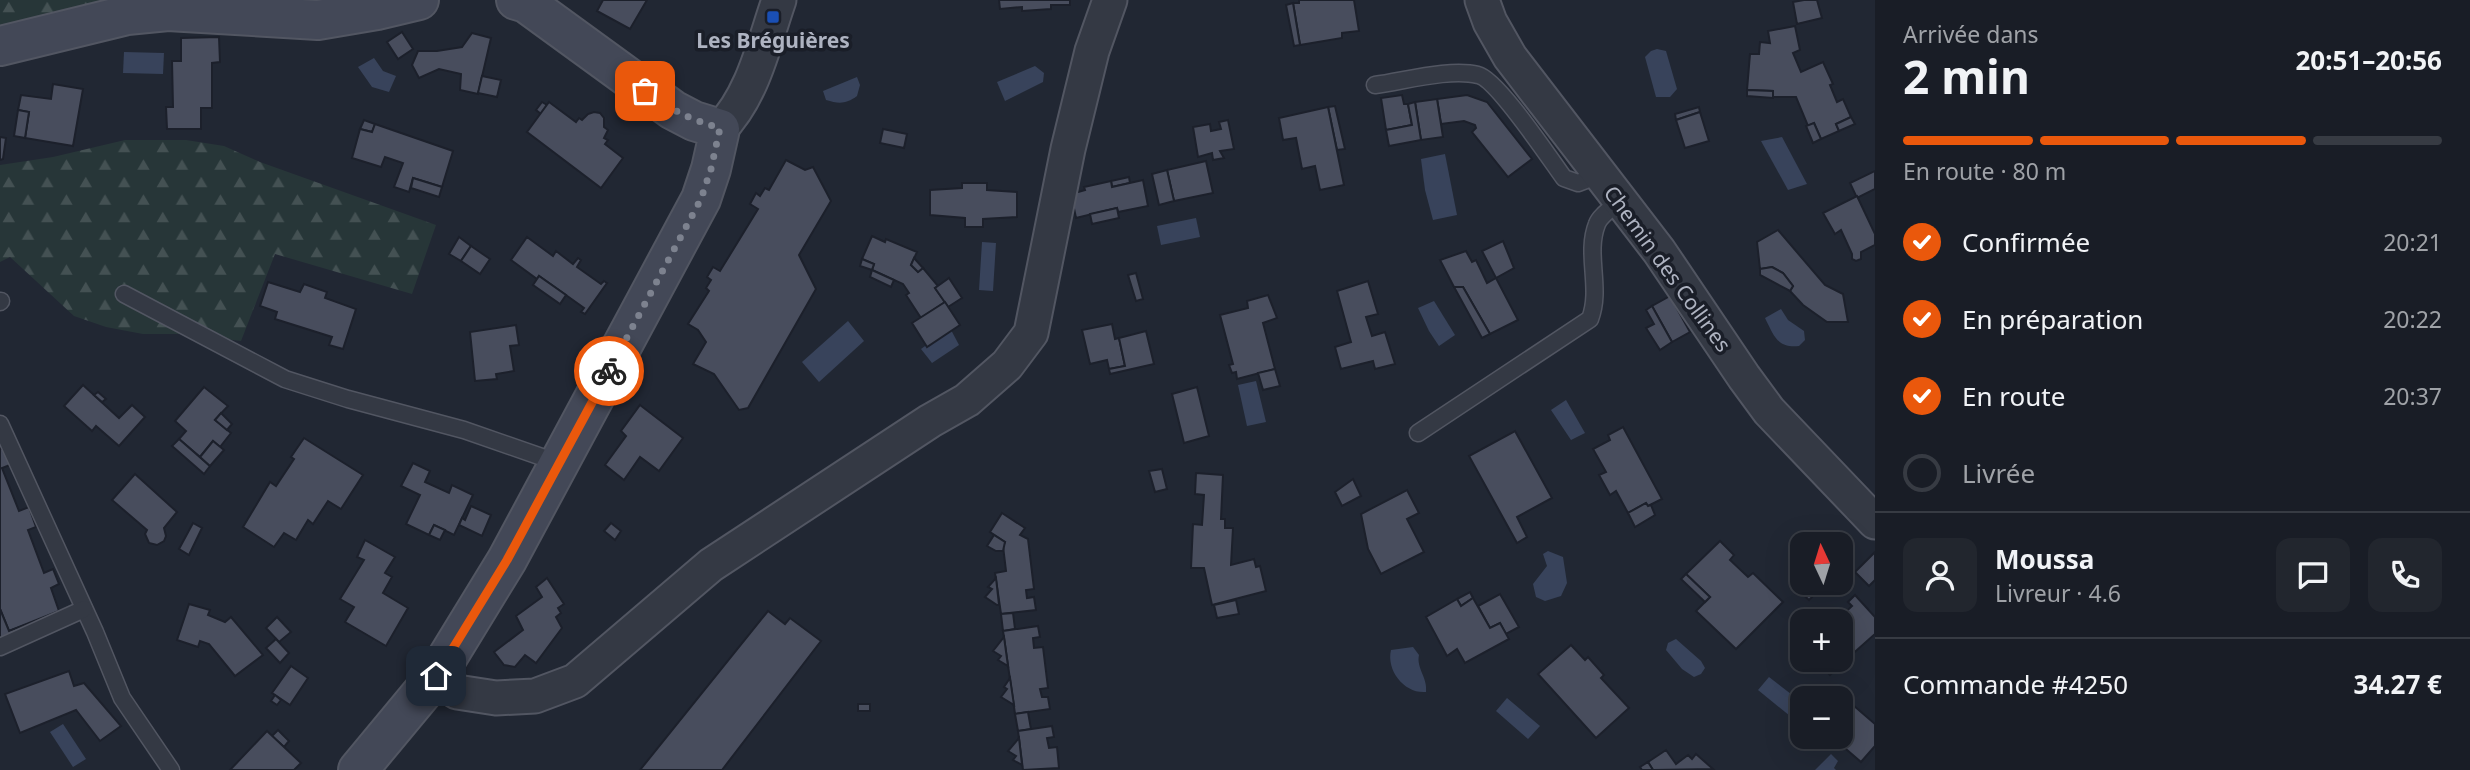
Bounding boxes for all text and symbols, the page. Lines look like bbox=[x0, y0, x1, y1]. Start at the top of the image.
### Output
marker: Les Bréguières bbox=[765, 9, 781, 25]
text: Arrivée dans bbox=[1903, 18, 2039, 50]
place label: Les Bréguières bbox=[696, 26, 850, 54]
text: 20:51–20:56 bbox=[2295, 42, 2442, 78]
text: 2 min bbox=[1903, 45, 2030, 107]
pin bbox=[615, 61, 675, 121]
icon: bag bbox=[626, 72, 664, 110]
text: En route · 80 m bbox=[1903, 155, 2066, 187]
street label: Chemin des Collines bbox=[1598, 180, 1738, 357]
icon: check bbox=[1903, 223, 1941, 261]
text: Confirmée bbox=[1962, 224, 2090, 260]
text: 20:21 bbox=[2383, 226, 2442, 258]
icon: check bbox=[1903, 300, 1941, 338]
text: En préparation bbox=[1962, 301, 2143, 337]
text: 20:22 bbox=[2383, 303, 2442, 335]
courier bbox=[574, 336, 644, 406]
icon: bike bbox=[590, 352, 628, 390]
icon: check bbox=[1903, 377, 1941, 415]
text: En route bbox=[1962, 378, 2065, 414]
text: 20:37 bbox=[2383, 380, 2442, 412]
text: Livrée bbox=[1962, 455, 2035, 491]
north arrow bbox=[1790, 532, 1853, 595]
map controls bbox=[1790, 532, 1853, 749]
button: person bbox=[1903, 538, 1977, 612]
button: chat bbox=[2276, 538, 2350, 612]
button: phone bbox=[2368, 538, 2442, 612]
text: Moussa bbox=[1995, 541, 2094, 577]
text: Livreur · 4.6 bbox=[1995, 577, 2121, 609]
button: + bbox=[1790, 609, 1853, 672]
pin bbox=[406, 646, 466, 706]
icon: home bbox=[417, 657, 455, 695]
text: Commande #4250 bbox=[1903, 666, 2128, 702]
text: 34.27 € bbox=[2354, 666, 2442, 702]
button: − bbox=[1790, 686, 1853, 749]

